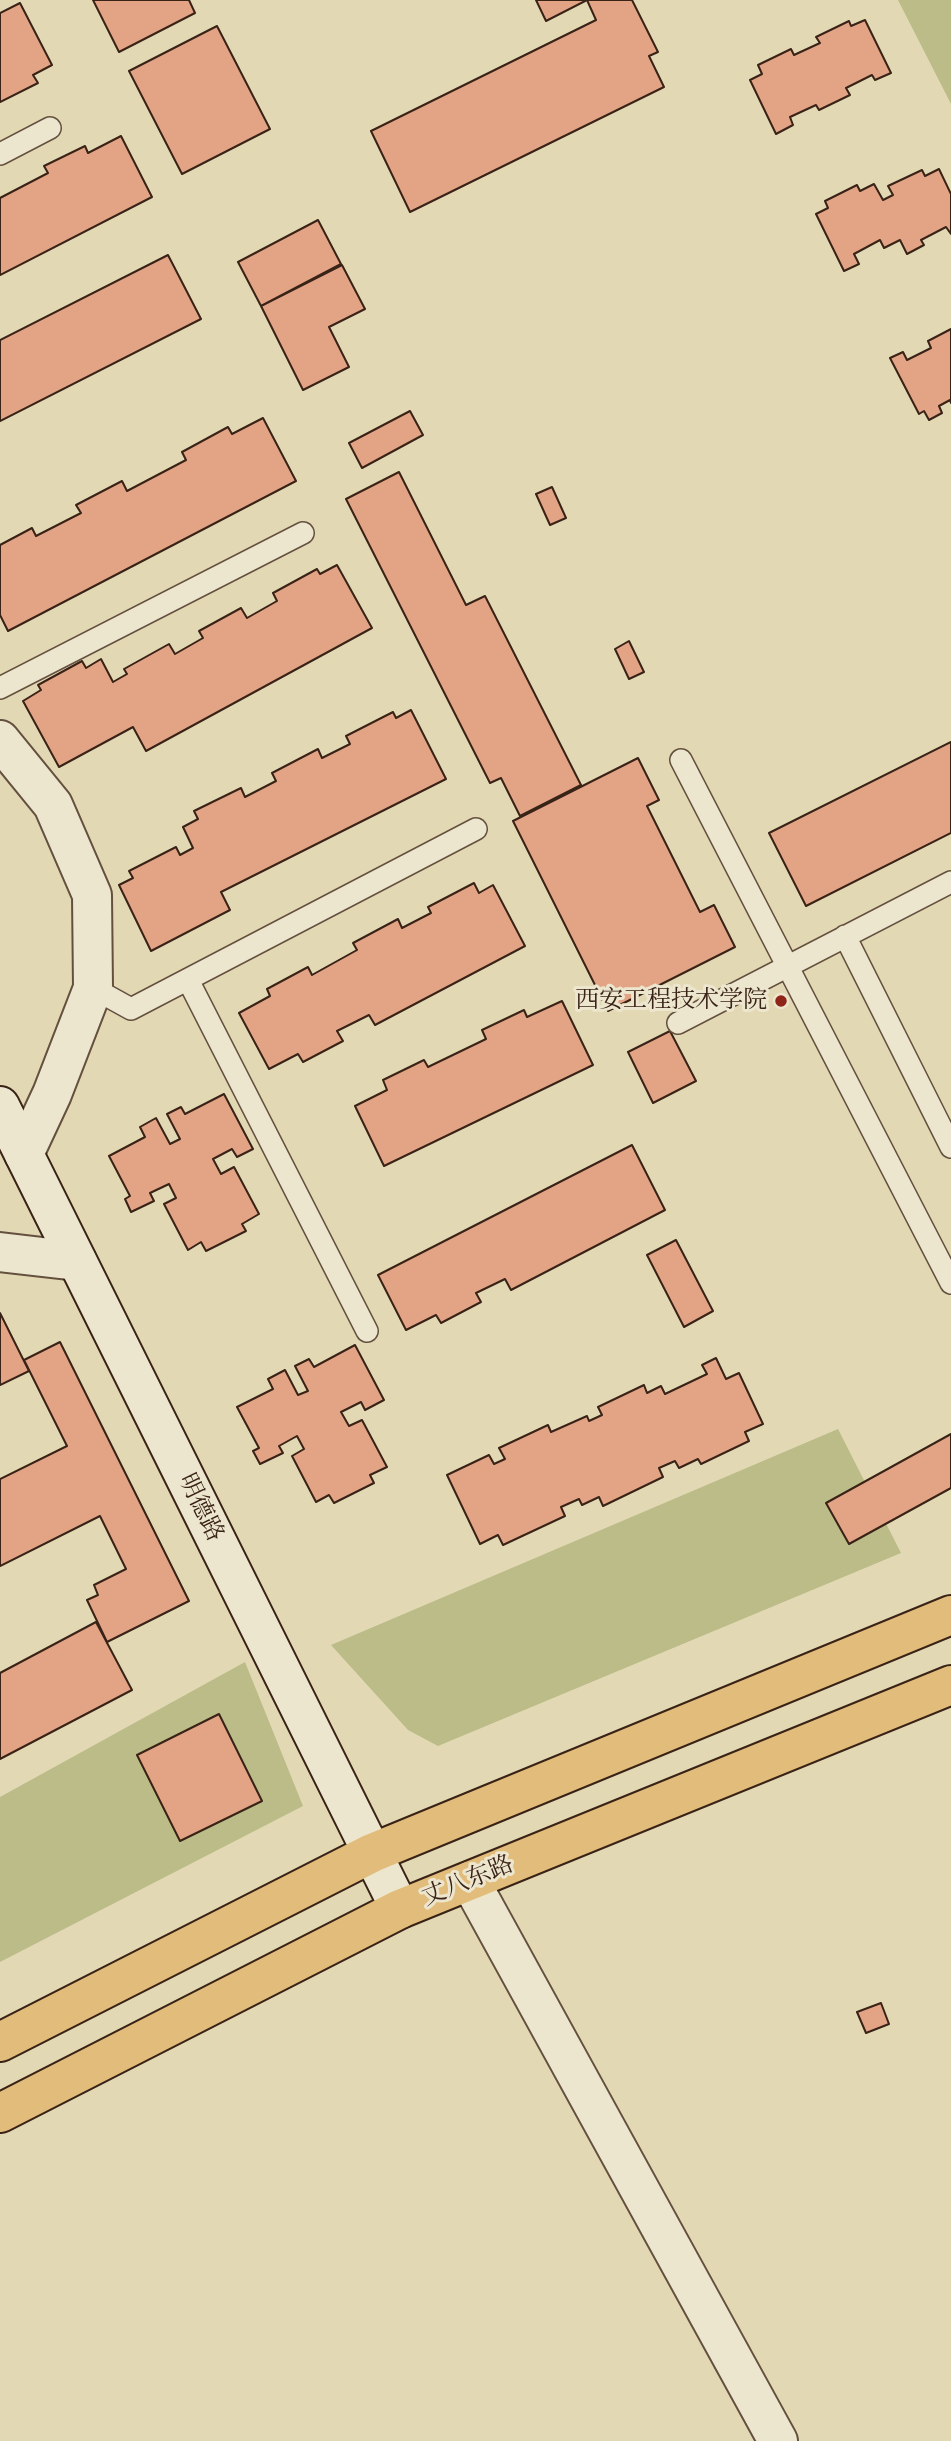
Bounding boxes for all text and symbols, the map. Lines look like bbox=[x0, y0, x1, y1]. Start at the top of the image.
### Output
place label: 西安工程技术学院 bbox=[575, 987, 767, 1015]
marker: 西安工程技术学院 bbox=[773, 993, 789, 1009]
street label: 明德路 bbox=[171, 1469, 229, 1547]
street label: 丈八东路 bbox=[418, 1851, 518, 1913]

